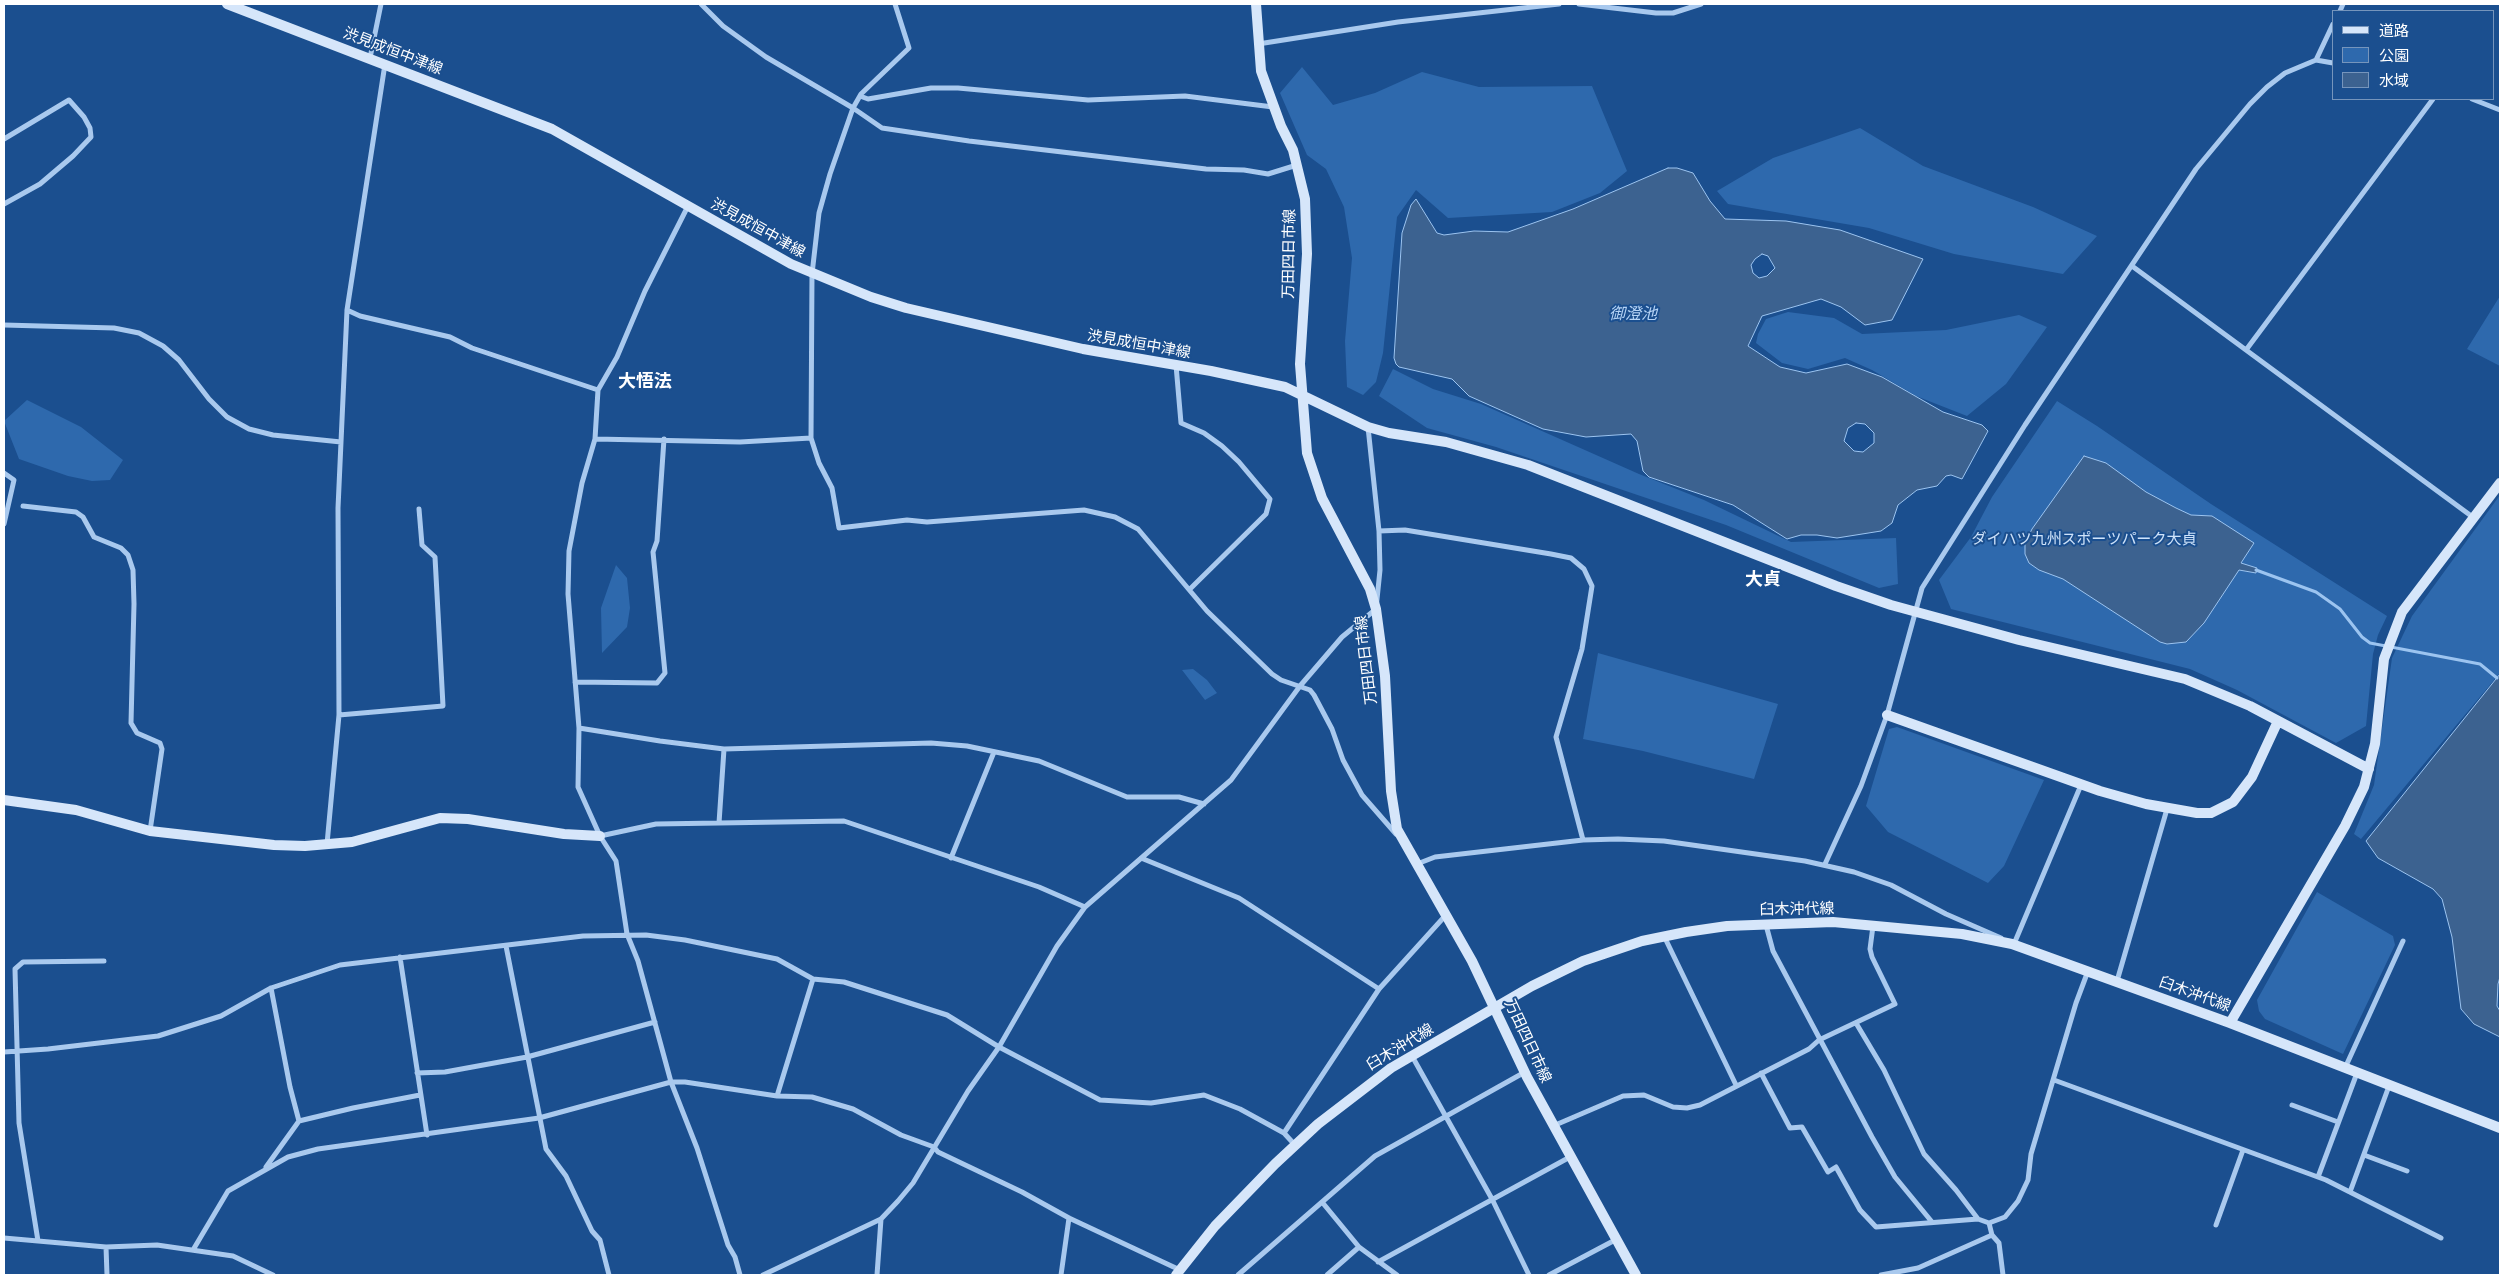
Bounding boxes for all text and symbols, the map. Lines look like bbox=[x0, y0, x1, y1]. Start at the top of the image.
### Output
legend bbox=[2332, 10, 2494, 100]
text: 道路 bbox=[2379, 21, 2409, 39]
street label: 渋見成恒中津線 bbox=[341, 24, 445, 78]
text: 公園 bbox=[2379, 46, 2409, 64]
text: 水域 bbox=[2379, 71, 2409, 89]
street label: 渋見成恒中津線 bbox=[708, 195, 808, 261]
street label: 万田四日市線 bbox=[1279, 209, 1299, 299]
water label: 御澄池 bbox=[1609, 304, 1657, 324]
street label: 渋見成恒中津線 bbox=[1086, 326, 1192, 362]
district label: 大悟法 bbox=[618, 370, 672, 392]
park label: ダイハツ九州スポーツパーク大貞 bbox=[1972, 530, 2196, 548]
district label: 大貞 bbox=[1745, 568, 1781, 590]
street label: 万田四日市線 bbox=[1352, 614, 1380, 706]
street label: 臼木沖代線 bbox=[1759, 899, 1835, 919]
street label: 臼木沖代線 bbox=[2157, 973, 2233, 1015]
street label: 万田四日市線 bbox=[1501, 996, 1555, 1086]
street label: 臼木沖代線 bbox=[1363, 1020, 1437, 1074]

